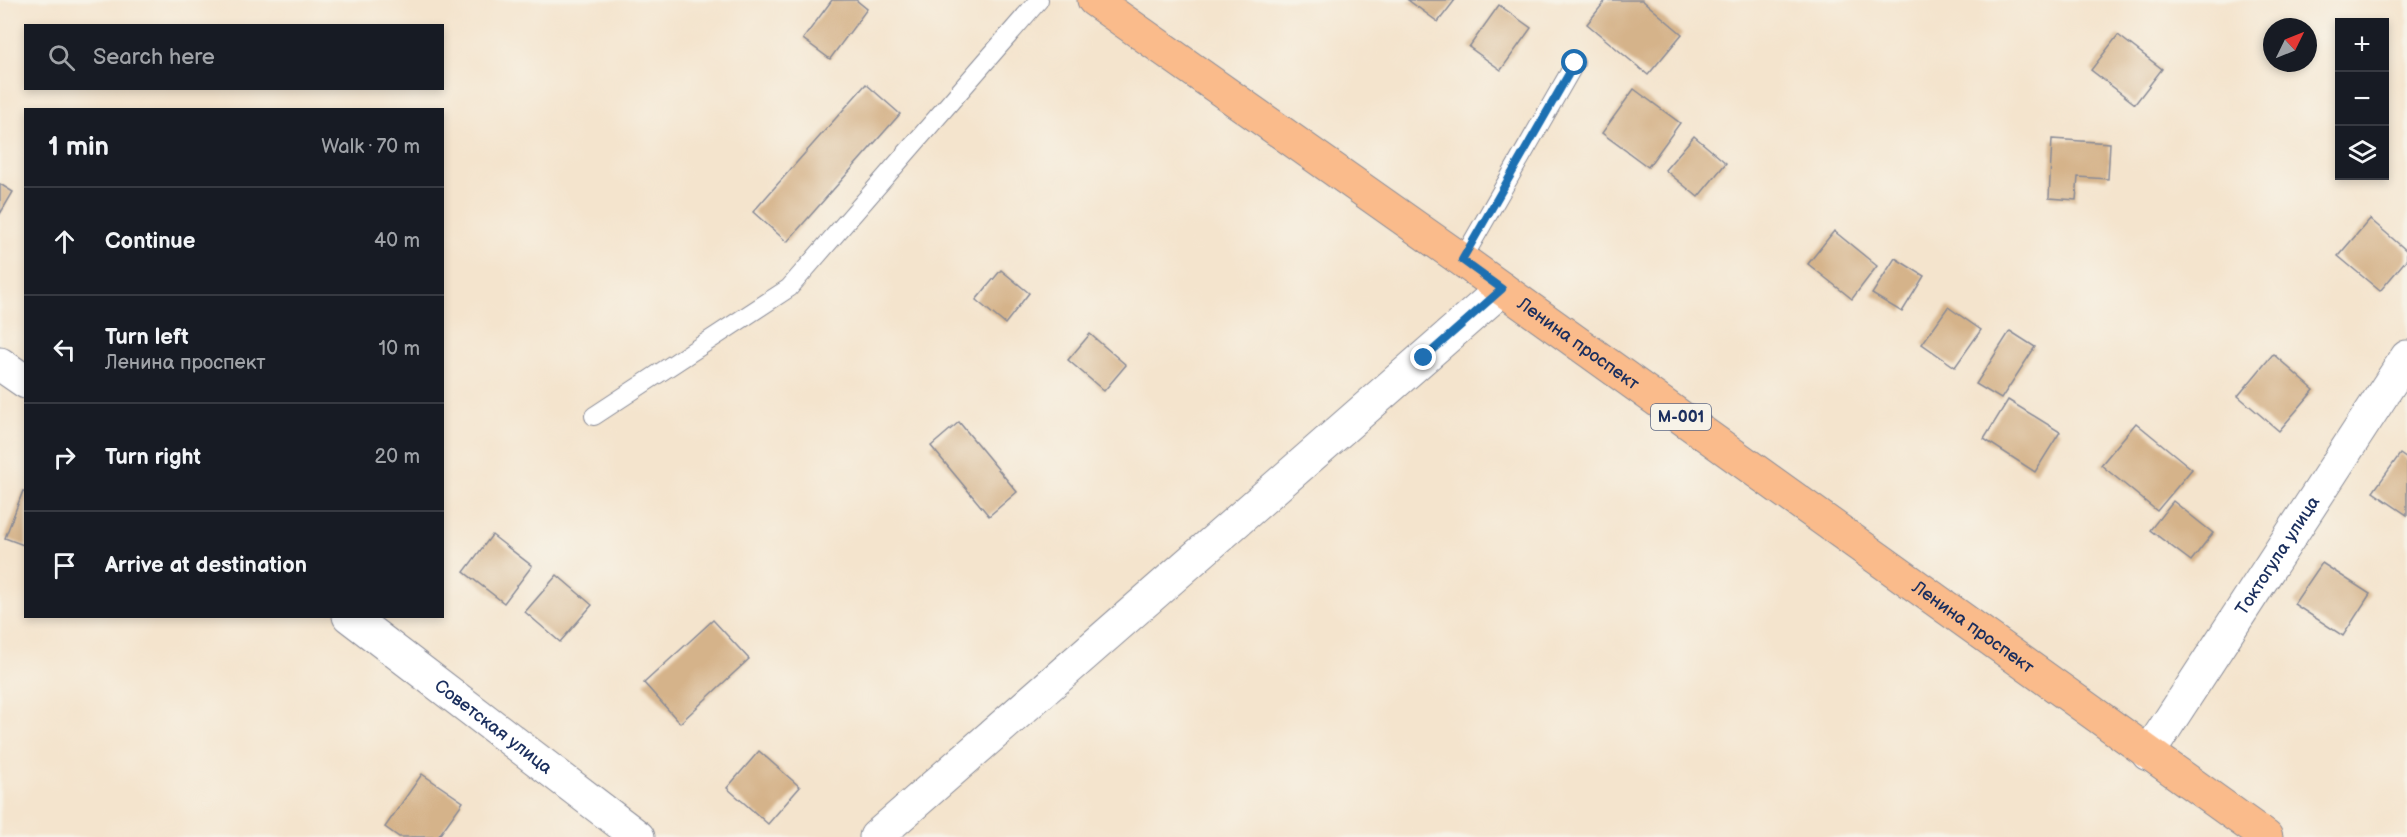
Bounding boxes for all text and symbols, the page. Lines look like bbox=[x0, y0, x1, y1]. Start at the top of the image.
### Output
north arrow bbox=[2263, 18, 2317, 72]
map controls bbox=[2335, 18, 2389, 180]
button: + bbox=[2335, 18, 2389, 72]
search box bbox=[24, 24, 444, 90]
icon: search bbox=[45, 41, 78, 74]
text: Search here bbox=[93, 44, 215, 71]
route start bbox=[1561, 49, 1587, 75]
button: − bbox=[2335, 72, 2389, 126]
button: layers bbox=[2335, 126, 2389, 180]
text: 1 min bbox=[48, 132, 109, 163]
text: Walk · 70 m bbox=[321, 135, 420, 159]
icon: ahead bbox=[48, 225, 81, 258]
text: Continue bbox=[105, 228, 195, 255]
text: 40 m bbox=[374, 229, 420, 253]
street label: Ленина проспект bbox=[1513, 292, 1644, 395]
text: Turn left bbox=[105, 324, 189, 351]
icon: left bbox=[48, 333, 81, 366]
text: 10 m bbox=[379, 337, 420, 361]
route end bbox=[1410, 344, 1436, 370]
text: Ленина проспект bbox=[105, 351, 266, 375]
road number: М-001 bbox=[1651, 404, 1711, 430]
icon: right bbox=[48, 441, 81, 474]
text: Turn right bbox=[105, 444, 201, 471]
text: 20 m bbox=[375, 445, 420, 469]
street label: Токтогула улица bbox=[2231, 492, 2324, 619]
icon: arrive bbox=[48, 549, 81, 582]
text: Arrive at destination bbox=[105, 552, 307, 579]
street label: Ленина проспект bbox=[1908, 576, 2039, 678]
street label: Советская улица bbox=[431, 675, 557, 778]

